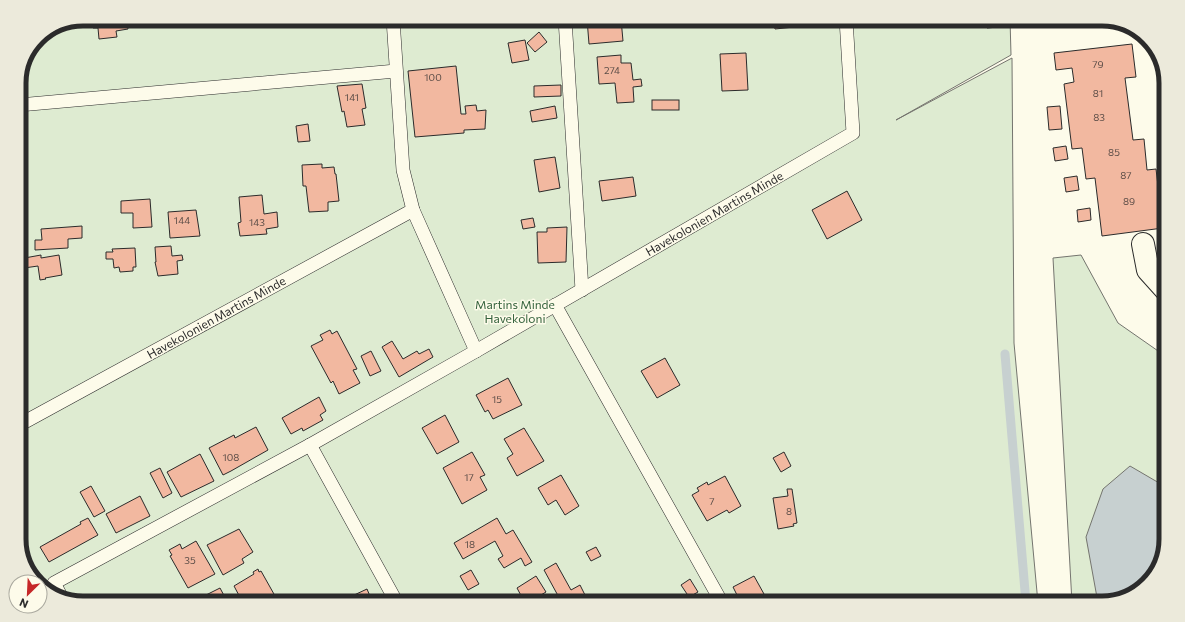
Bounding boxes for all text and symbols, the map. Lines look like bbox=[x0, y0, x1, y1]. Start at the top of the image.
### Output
house number: 79 bbox=[1092, 58, 1104, 70]
house number: 274 bbox=[604, 64, 620, 76]
house number: 100 bbox=[424, 71, 442, 83]
house number: 81 bbox=[1093, 87, 1103, 99]
house number: 141 bbox=[345, 91, 359, 103]
house number: 83 bbox=[1093, 111, 1105, 123]
house number: 85 bbox=[1108, 146, 1120, 158]
street label: Havekolonien Martins Minde bbox=[643, 168, 785, 258]
house number: 87 bbox=[1120, 169, 1132, 181]
house number: 89 bbox=[1123, 195, 1135, 207]
house number: 144 bbox=[174, 214, 190, 226]
house number: 143 bbox=[249, 216, 265, 228]
street label: Havekolonien Martins Minde bbox=[144, 273, 288, 361]
park label: Martins Minde Havekoloni bbox=[475, 297, 555, 325]
house number: 15 bbox=[492, 393, 502, 405]
house number: 108 bbox=[223, 451, 239, 463]
house number: 17 bbox=[464, 471, 474, 483]
house number: 7 bbox=[709, 495, 715, 507]
house number: 8 bbox=[786, 505, 792, 517]
house number: 18 bbox=[465, 538, 475, 550]
house number: 35 bbox=[184, 554, 196, 566]
north arrow bbox=[8, 574, 48, 614]
text: N bbox=[17, 596, 30, 611]

